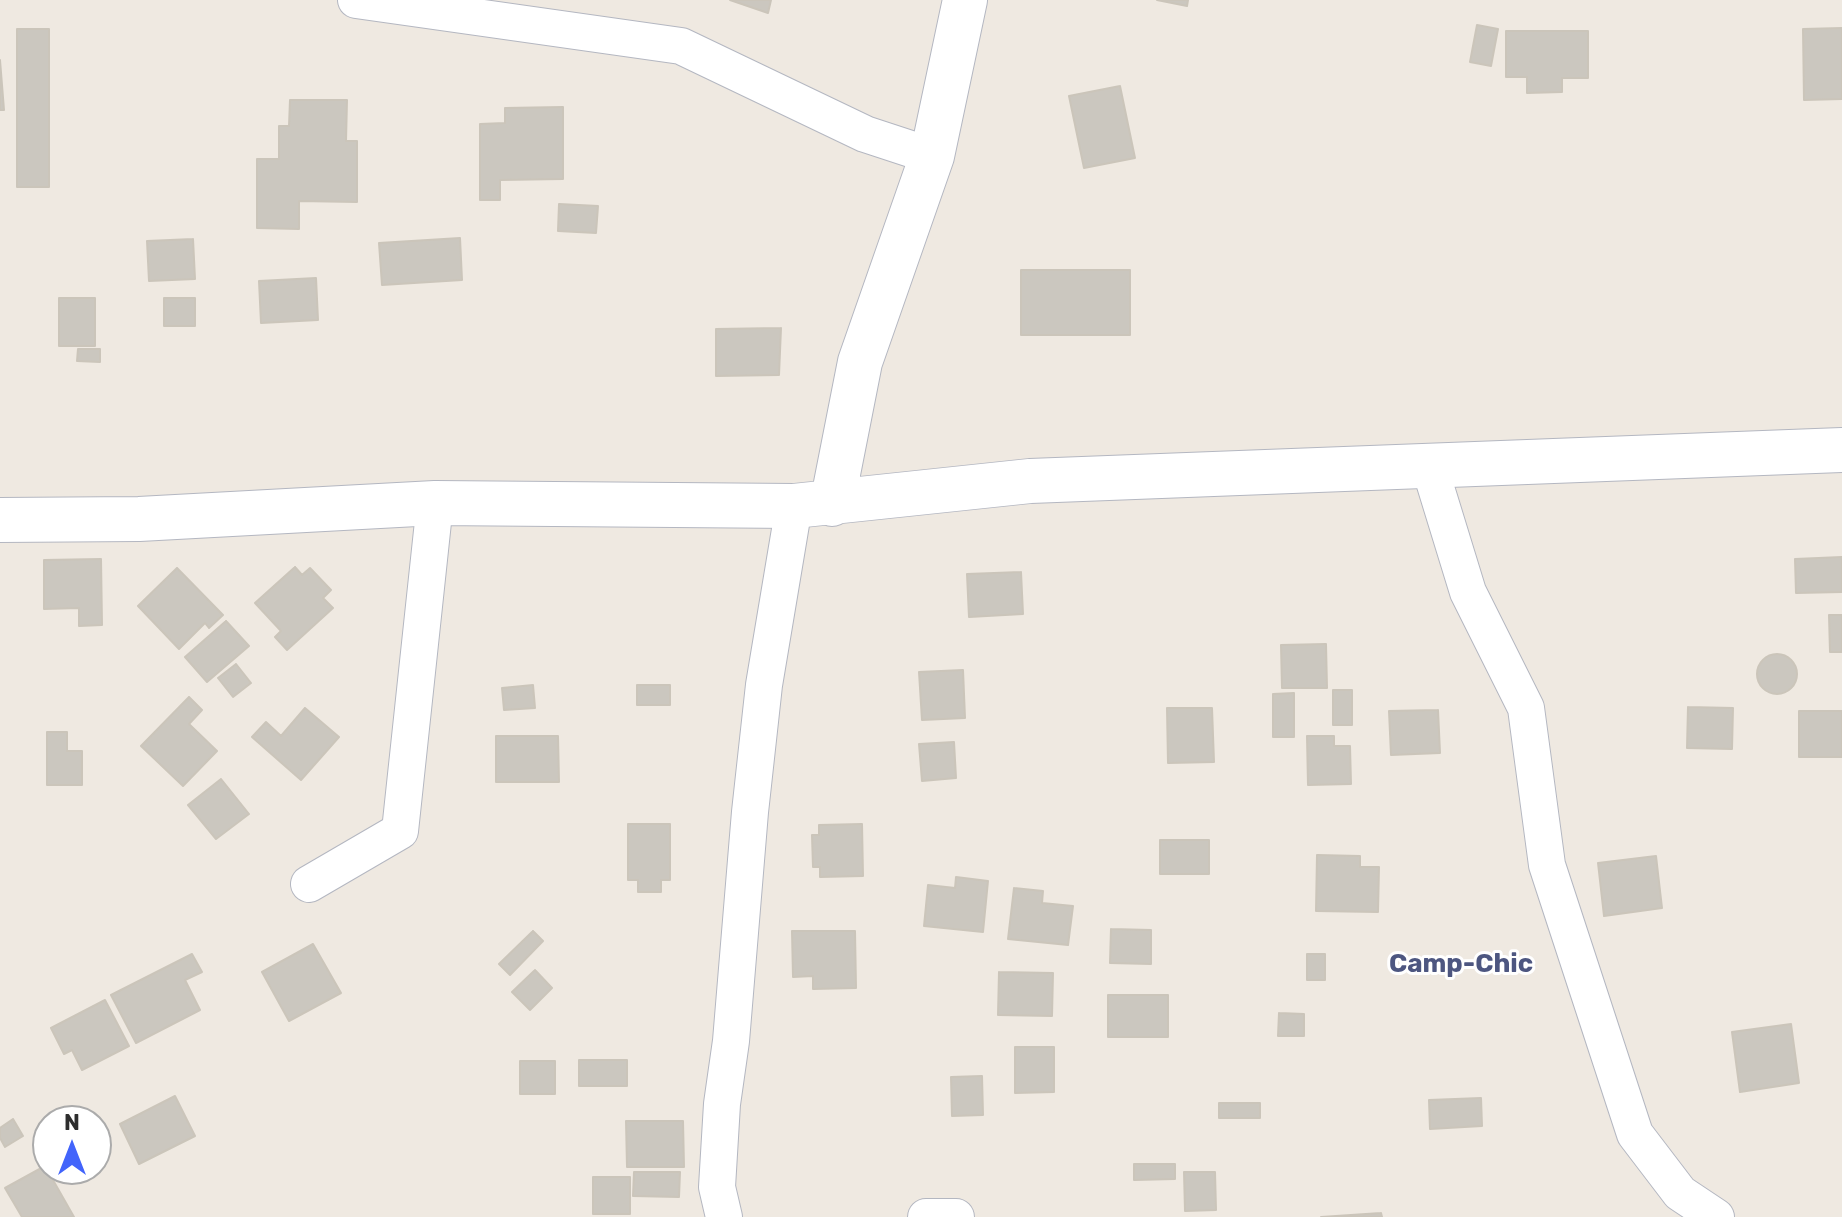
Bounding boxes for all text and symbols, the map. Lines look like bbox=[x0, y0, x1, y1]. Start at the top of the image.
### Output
district label: Camp-Chic bbox=[1389, 948, 1533, 980]
north arrow bbox=[32, 1105, 112, 1185]
text: N bbox=[64, 1109, 80, 1136]

